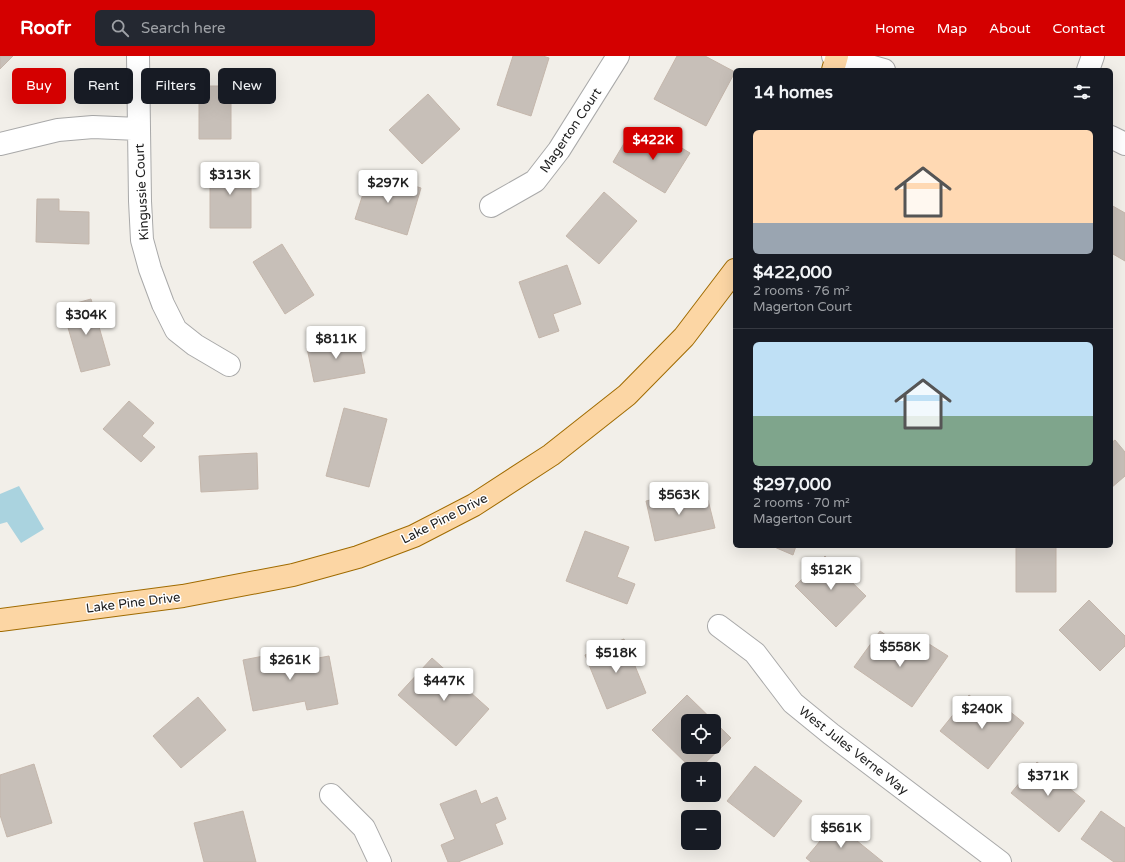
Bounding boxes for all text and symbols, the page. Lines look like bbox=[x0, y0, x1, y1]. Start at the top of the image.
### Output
search box bbox=[95, 10, 375, 46]
text: Roofr bbox=[20, 17, 71, 39]
icon: search bbox=[109, 17, 131, 39]
text: Search here bbox=[141, 19, 225, 37]
text: Home bbox=[875, 20, 915, 37]
text: Map bbox=[937, 20, 967, 37]
text: About bbox=[989, 20, 1031, 37]
text: Contact bbox=[1053, 20, 1105, 37]
chip: Buy bbox=[12, 68, 66, 104]
chip: Rent bbox=[74, 68, 133, 104]
chip: Filters bbox=[141, 68, 210, 104]
chip: New bbox=[218, 68, 276, 104]
icon: filters bbox=[1071, 81, 1093, 103]
text: 14 homes bbox=[753, 82, 833, 103]
street label: Magerton Court bbox=[536, 85, 605, 176]
pin: $422K bbox=[625, 127, 681, 161]
text: $422K bbox=[632, 132, 674, 148]
street label: Kingussie Court bbox=[131, 143, 153, 241]
icon: home bbox=[887, 156, 959, 228]
pin: $313K bbox=[202, 162, 258, 196]
text: $313K bbox=[209, 167, 251, 183]
pin: $297K bbox=[360, 170, 416, 204]
text: $297K bbox=[367, 175, 409, 191]
text: $422,000 bbox=[753, 262, 832, 283]
text: 2 rooms · 76 m² bbox=[753, 283, 850, 299]
text: Magerton Court bbox=[753, 299, 852, 315]
pin: $304K bbox=[58, 302, 114, 336]
text: $304K bbox=[65, 307, 107, 323]
pin: $811K bbox=[308, 326, 364, 360]
text: $811K bbox=[315, 331, 357, 347]
icon: home bbox=[887, 368, 959, 440]
text: $297,000 bbox=[753, 474, 831, 495]
pin: $563K bbox=[651, 482, 707, 516]
text: $563K bbox=[658, 487, 700, 503]
street label: Lake Pine Drive bbox=[398, 490, 490, 548]
text: 2 rooms · 70 m² bbox=[753, 495, 850, 511]
text: Magerton Court bbox=[753, 511, 852, 527]
pin: $512K bbox=[803, 557, 859, 591]
text: $512K bbox=[810, 562, 852, 578]
street label: Lake Pine Drive bbox=[85, 589, 181, 617]
pin: $558K bbox=[872, 634, 928, 668]
text: $558K bbox=[879, 639, 921, 655]
pin: $518K bbox=[588, 640, 644, 674]
text: $518K bbox=[595, 645, 637, 661]
pin: $261K bbox=[262, 647, 318, 681]
text: $261K bbox=[269, 652, 311, 668]
pin: $447K bbox=[416, 668, 472, 702]
text: $447K bbox=[423, 673, 465, 689]
pin: $240K bbox=[954, 696, 1010, 730]
text: $240K bbox=[961, 701, 1003, 717]
street label: West Jules Verne Way bbox=[795, 703, 911, 799]
map controls bbox=[681, 714, 721, 850]
button: locate bbox=[681, 714, 721, 754]
button: + bbox=[681, 762, 721, 802]
pin: $371K bbox=[1020, 763, 1076, 797]
text: $371K bbox=[1027, 768, 1069, 784]
button: − bbox=[681, 810, 721, 850]
pin: $561K bbox=[813, 815, 869, 849]
text: $561K bbox=[820, 820, 862, 836]

